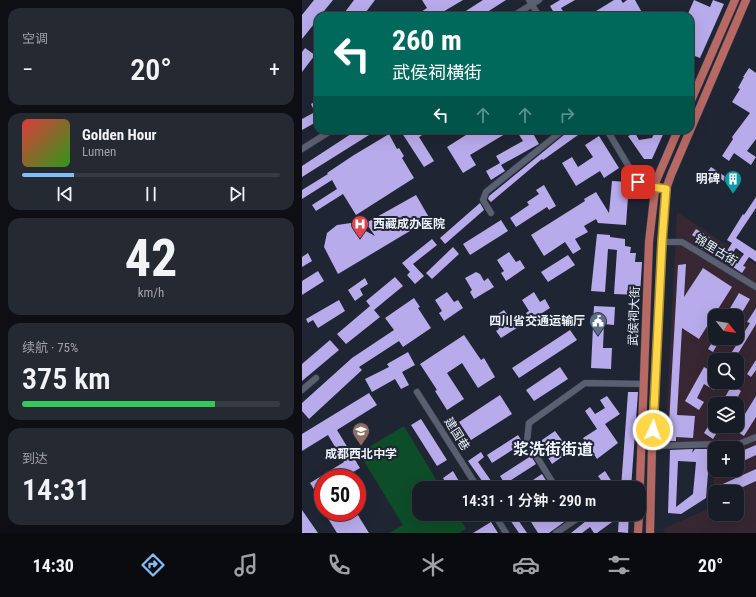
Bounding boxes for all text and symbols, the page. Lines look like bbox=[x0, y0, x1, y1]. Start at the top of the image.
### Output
text: 260 m bbox=[392, 24, 462, 57]
icon: left bbox=[326, 28, 378, 80]
text: 空调 bbox=[22, 31, 48, 46]
text: 20° bbox=[130, 52, 172, 87]
text: − bbox=[22, 57, 33, 82]
text: + bbox=[269, 57, 280, 82]
text: 武侯祠横街 bbox=[392, 62, 482, 83]
icon: left bbox=[430, 104, 452, 126]
icon: ahead bbox=[472, 104, 494, 126]
icon: ahead bbox=[514, 104, 536, 126]
icon: right bbox=[556, 104, 578, 126]
text: Golden Hour bbox=[82, 126, 157, 144]
text: Lumen bbox=[82, 144, 116, 159]
pin bbox=[621, 165, 655, 199]
building icon: 明碑 bbox=[723, 169, 743, 194]
icon: arrive bbox=[627, 171, 649, 193]
place label: 明碑 bbox=[696, 172, 720, 186]
icon: previous bbox=[54, 183, 76, 205]
icon: pause bbox=[140, 183, 162, 205]
icon: next bbox=[226, 183, 248, 205]
hospital icon: 西藏成办医院 bbox=[350, 214, 370, 239]
place label: 西藏成办医院 bbox=[373, 217, 445, 231]
text: 42 bbox=[125, 228, 177, 289]
street label: 锦里古街 bbox=[692, 231, 740, 269]
text: km/h bbox=[138, 285, 164, 300]
street label: 武侯祠大街 bbox=[626, 286, 642, 346]
north arrow bbox=[708, 309, 744, 345]
map controls bbox=[708, 309, 744, 521]
public building icon: 四川省交通运输厅 bbox=[588, 311, 608, 336]
place label: 四川省交通运输厅 bbox=[489, 314, 585, 328]
text: 续航 · 75% bbox=[22, 340, 78, 355]
button: search bbox=[708, 353, 744, 389]
text: 375 km bbox=[22, 361, 111, 396]
button: layers bbox=[708, 397, 744, 433]
position arrow bbox=[632, 409, 674, 451]
street label: 建国巷 bbox=[442, 415, 472, 453]
school or university icon: 成都西北中学 bbox=[351, 421, 371, 446]
district label: 浆洗街街道 bbox=[513, 440, 593, 459]
button: + bbox=[708, 441, 744, 477]
place label: 成都西北中学 bbox=[325, 447, 397, 461]
text: 到达 bbox=[22, 451, 48, 466]
speed limit sign: 50 bbox=[314, 469, 366, 521]
text: 14:31 bbox=[22, 472, 90, 507]
button: − bbox=[708, 485, 744, 521]
text: 14:31 · 1 分钟 · 290 m bbox=[462, 492, 596, 510]
icon: directions bbox=[139, 551, 167, 579]
icon: music bbox=[232, 551, 260, 579]
icon: phone bbox=[325, 551, 353, 579]
icon: climate bbox=[419, 551, 447, 579]
icon: car bbox=[512, 551, 540, 579]
icon: filters bbox=[605, 551, 633, 579]
text: 14:30 bbox=[33, 555, 74, 576]
text: 20° bbox=[698, 555, 723, 576]

